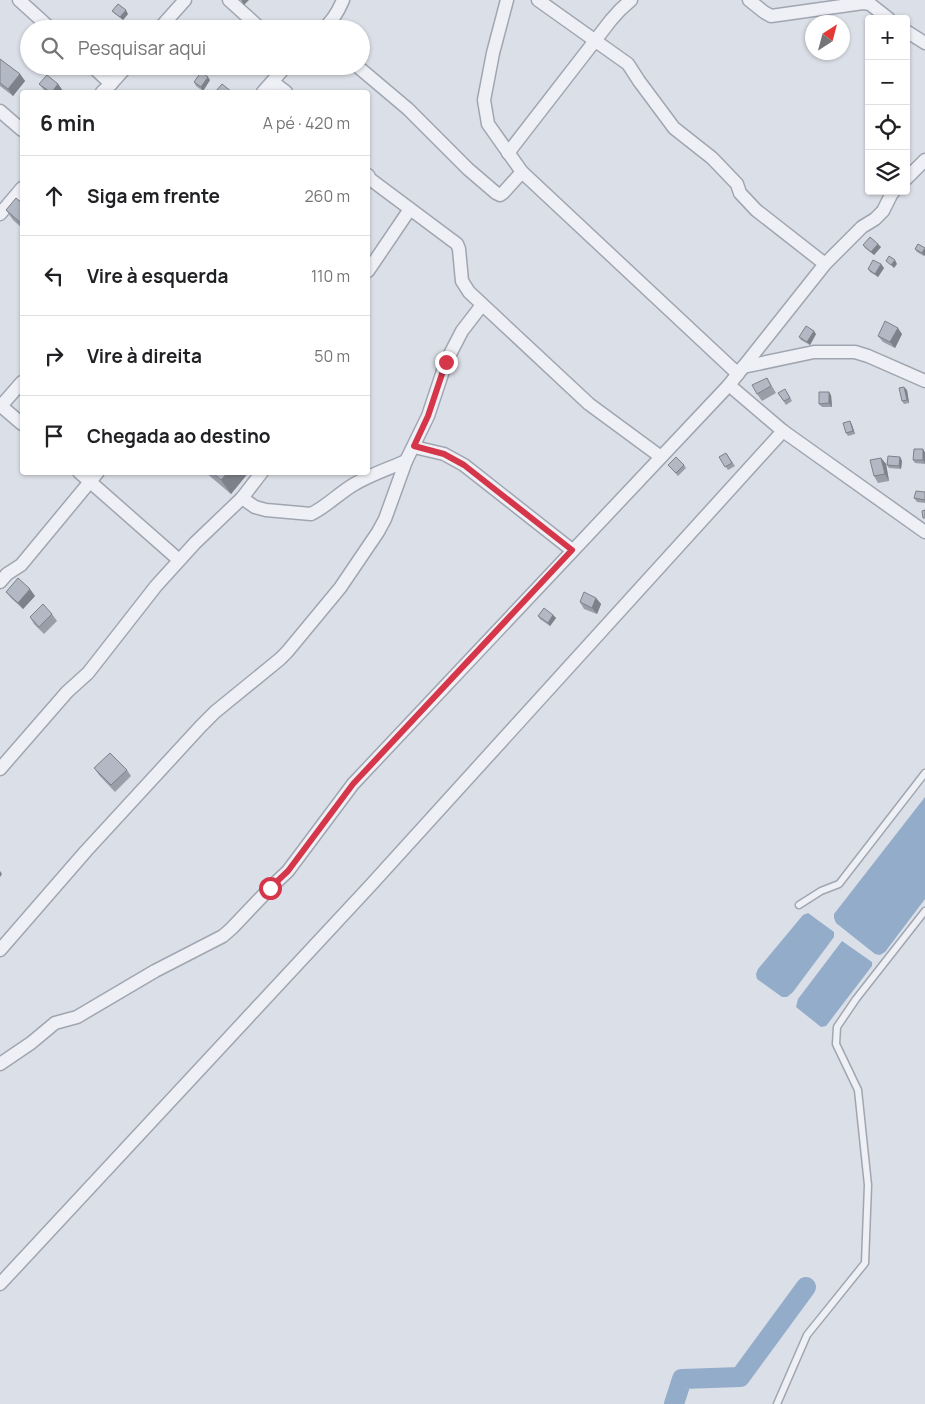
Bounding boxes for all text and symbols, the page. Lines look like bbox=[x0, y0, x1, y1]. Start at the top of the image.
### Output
north arrow bbox=[805, 15, 850, 60]
map controls bbox=[865, 15, 910, 195]
button: + bbox=[865, 15, 910, 60]
search box bbox=[20, 20, 370, 75]
icon: search bbox=[38, 34, 66, 62]
text: Pesquisar aqui bbox=[78, 35, 206, 61]
button: − bbox=[865, 60, 910, 105]
button: locate bbox=[865, 105, 910, 150]
text: 6 min bbox=[40, 109, 95, 137]
text: A pé · 420 m bbox=[263, 112, 350, 134]
button: layers bbox=[865, 150, 910, 195]
icon: ahead bbox=[40, 182, 68, 210]
text: Siga em frente bbox=[87, 183, 220, 209]
text: 260 m bbox=[304, 185, 350, 207]
icon: left bbox=[40, 262, 68, 290]
text: Vire à esquerda bbox=[87, 263, 228, 289]
text: 110 m bbox=[311, 265, 350, 287]
icon: right bbox=[40, 342, 68, 370]
text: Vire à direita bbox=[87, 343, 202, 369]
text: 50 m bbox=[314, 345, 350, 367]
route end bbox=[435, 351, 458, 374]
icon: arrive bbox=[40, 422, 68, 450]
text: Chegada ao destino bbox=[87, 423, 270, 449]
route start bbox=[259, 877, 282, 900]

